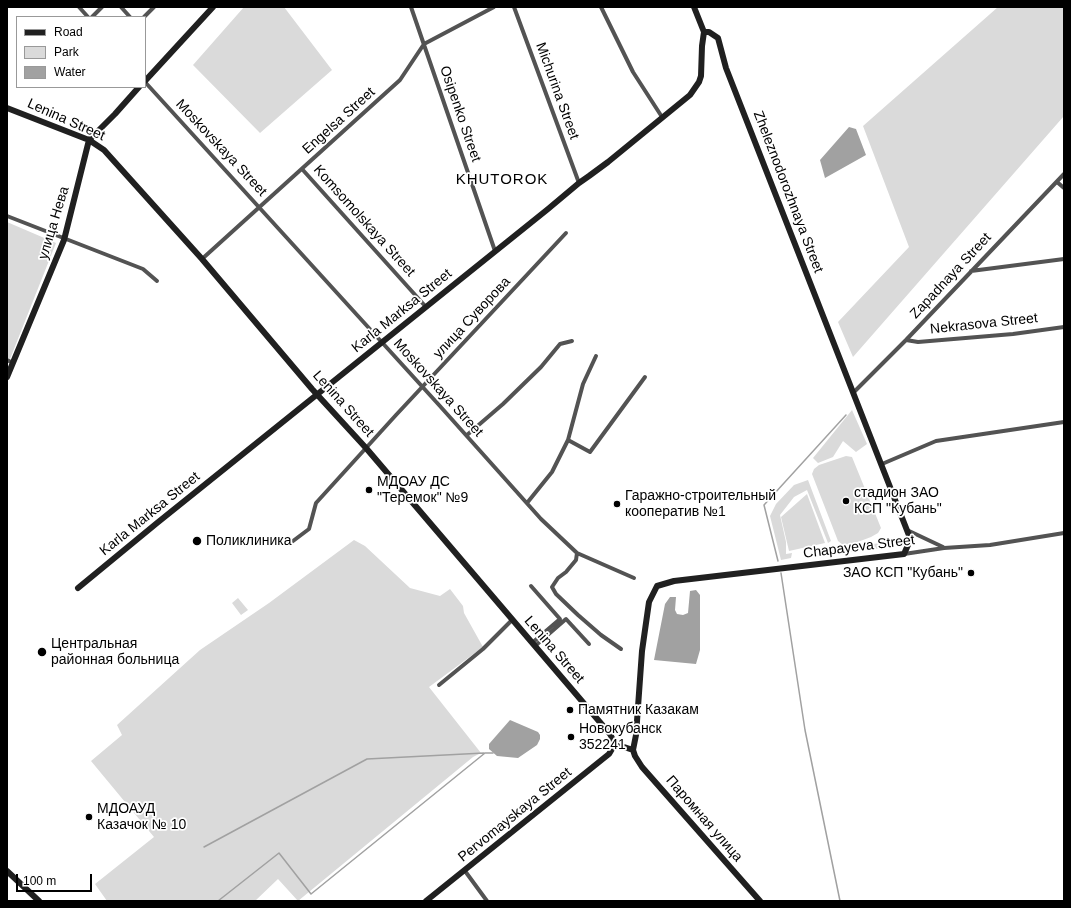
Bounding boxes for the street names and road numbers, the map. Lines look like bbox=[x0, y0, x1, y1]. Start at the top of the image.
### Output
street label: Michurina Street bbox=[532, 40, 582, 142]
street label: Osipenko Street bbox=[436, 64, 484, 164]
street label: Engelsa Street bbox=[299, 84, 379, 158]
street label: Lenina Street bbox=[25, 95, 107, 145]
street label: Moskovskaya Street bbox=[172, 96, 270, 200]
street label: Zheleznodorozhnaya Street bbox=[749, 109, 827, 275]
street label: Komsomolskaya Street bbox=[310, 162, 418, 280]
street label: улица Нева bbox=[35, 185, 73, 261]
street label: Zapadnaya Street bbox=[907, 230, 995, 322]
street label: Karla Marksa Street bbox=[349, 266, 455, 356]
street label: улица Суворова bbox=[430, 274, 514, 362]
street label: Nekrasova Street bbox=[929, 310, 1039, 338]
street label: Moskovskaya Street bbox=[390, 336, 486, 440]
street label: Lenina Street bbox=[309, 367, 377, 441]
street label: Karla Marksa Street bbox=[97, 469, 203, 559]
street label: Chapayeva Street bbox=[802, 532, 916, 562]
street label: Lenina Street bbox=[520, 613, 588, 687]
street label: Pervomayskaya Street bbox=[455, 764, 575, 866]
street label: Паромная улица bbox=[662, 773, 746, 865]

